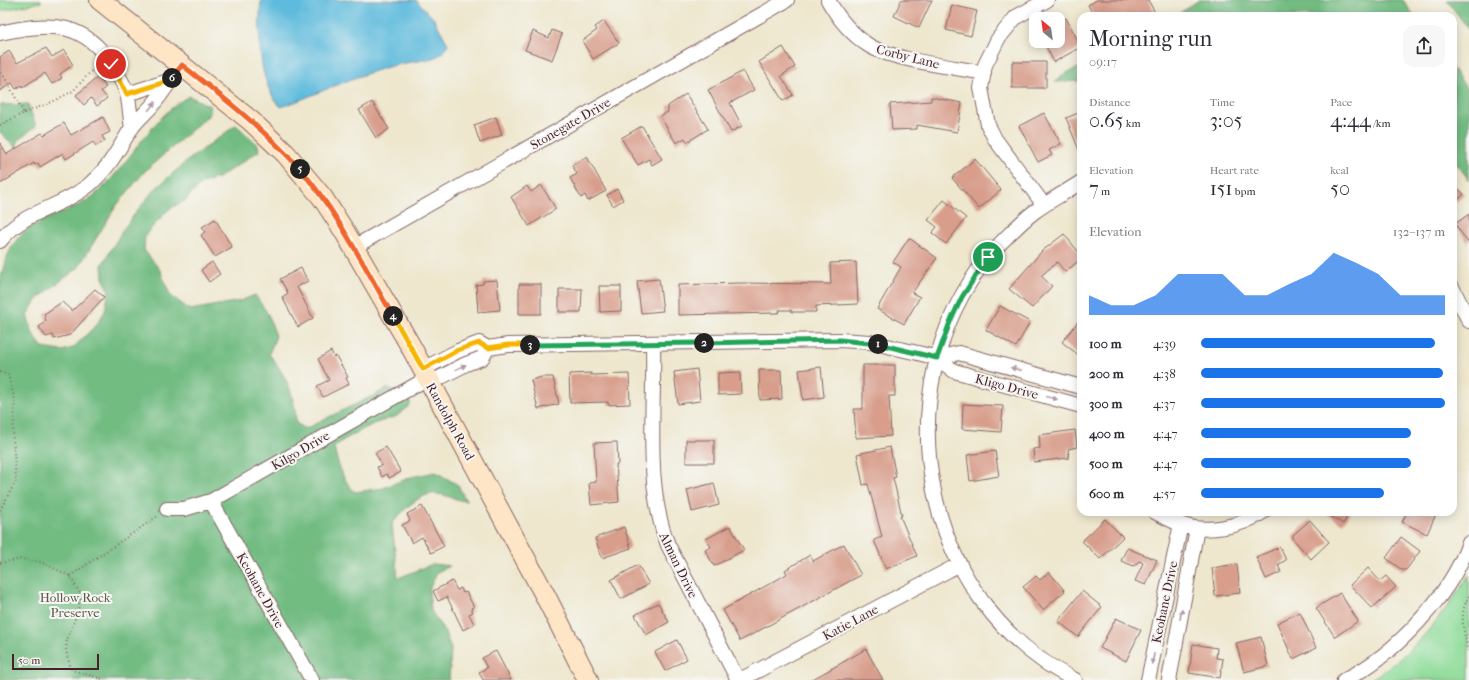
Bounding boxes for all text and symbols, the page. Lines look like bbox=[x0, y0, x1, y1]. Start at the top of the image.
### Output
north arrow bbox=[1029, 12, 1065, 48]
map controls bbox=[1029, 12, 1065, 48]
button: share bbox=[1403, 25, 1445, 67]
text: Morning run bbox=[1089, 26, 1212, 52]
street label: Corby Lane bbox=[875, 41, 942, 72]
pin bbox=[94, 47, 128, 81]
icon: check bbox=[100, 53, 122, 75]
text: 09:17 bbox=[1089, 54, 1117, 69]
pin: 6 bbox=[162, 68, 182, 88]
text: 6 bbox=[169, 71, 175, 84]
street label: Stonegate Drive bbox=[527, 94, 614, 153]
text: Distance bbox=[1089, 96, 1130, 109]
text: Time bbox=[1210, 96, 1235, 109]
text: Pace bbox=[1330, 96, 1352, 109]
one-way arrow bbox=[148, 100, 157, 111]
text: 0.65 bbox=[1089, 109, 1123, 132]
text: 3:05 bbox=[1210, 109, 1242, 132]
text: 4:44 bbox=[1330, 109, 1371, 132]
text: km bbox=[1123, 117, 1141, 130]
text: /km bbox=[1371, 117, 1391, 130]
pin: 5 bbox=[290, 159, 310, 179]
text: 5 bbox=[298, 162, 302, 175]
text: Elevation bbox=[1089, 164, 1133, 177]
text: Heart rate bbox=[1210, 164, 1259, 177]
text: kcal bbox=[1330, 164, 1349, 177]
text: 7 bbox=[1089, 177, 1099, 200]
text: 151 bbox=[1210, 177, 1233, 200]
text: 50 bbox=[1330, 177, 1350, 200]
text: m bbox=[1099, 185, 1110, 198]
text: bpm bbox=[1233, 185, 1256, 198]
text: Elevation bbox=[1089, 224, 1142, 239]
text: 132–137 m bbox=[1393, 224, 1445, 239]
pin bbox=[971, 240, 1005, 274]
icon: arrive bbox=[977, 246, 999, 268]
pin: 4 bbox=[383, 306, 403, 326]
text: 4 bbox=[390, 309, 396, 322]
pin: 2 bbox=[694, 333, 714, 353]
pin: 1 bbox=[868, 334, 888, 354]
pin: 3 bbox=[520, 335, 540, 355]
text: 2 bbox=[701, 336, 707, 349]
text: 100 m bbox=[1089, 336, 1122, 351]
text: 4:39 bbox=[1153, 336, 1176, 351]
text: 1 bbox=[876, 337, 880, 350]
text: 3 bbox=[528, 338, 532, 351]
one-way arrow bbox=[455, 363, 467, 370]
one-way arrow bbox=[1010, 366, 1022, 372]
text: 200 m bbox=[1089, 366, 1124, 381]
text: 4:38 bbox=[1153, 366, 1176, 381]
street label: Kligo Drive bbox=[974, 371, 1041, 402]
street label: Randolph Road bbox=[423, 380, 478, 463]
one-way arrow bbox=[1046, 395, 1058, 401]
text: 300 m bbox=[1089, 396, 1122, 411]
text: 4:37 bbox=[1153, 396, 1175, 411]
text: 400 m bbox=[1089, 426, 1125, 441]
text: 4:47 bbox=[1153, 426, 1177, 441]
street label: Kilgo Drive bbox=[268, 427, 333, 473]
text: 500 m bbox=[1089, 456, 1123, 471]
text: 4:47 bbox=[1153, 456, 1177, 471]
text: 600 m bbox=[1089, 486, 1124, 501]
text: 4:57 bbox=[1153, 486, 1176, 501]
street label: Alman Drive bbox=[656, 529, 701, 601]
street label: Keohane Drive bbox=[234, 550, 288, 631]
street label: Keohane Drive bbox=[1148, 559, 1181, 645]
park label: Hollow Rock Preserve bbox=[40, 590, 111, 620]
street label: Katie Lane bbox=[820, 601, 881, 643]
one-way arrow bbox=[1178, 608, 1184, 620]
scale bar bbox=[12, 652, 99, 671]
one-way arrow bbox=[1149, 652, 1155, 665]
text: 50 m bbox=[18, 654, 40, 667]

